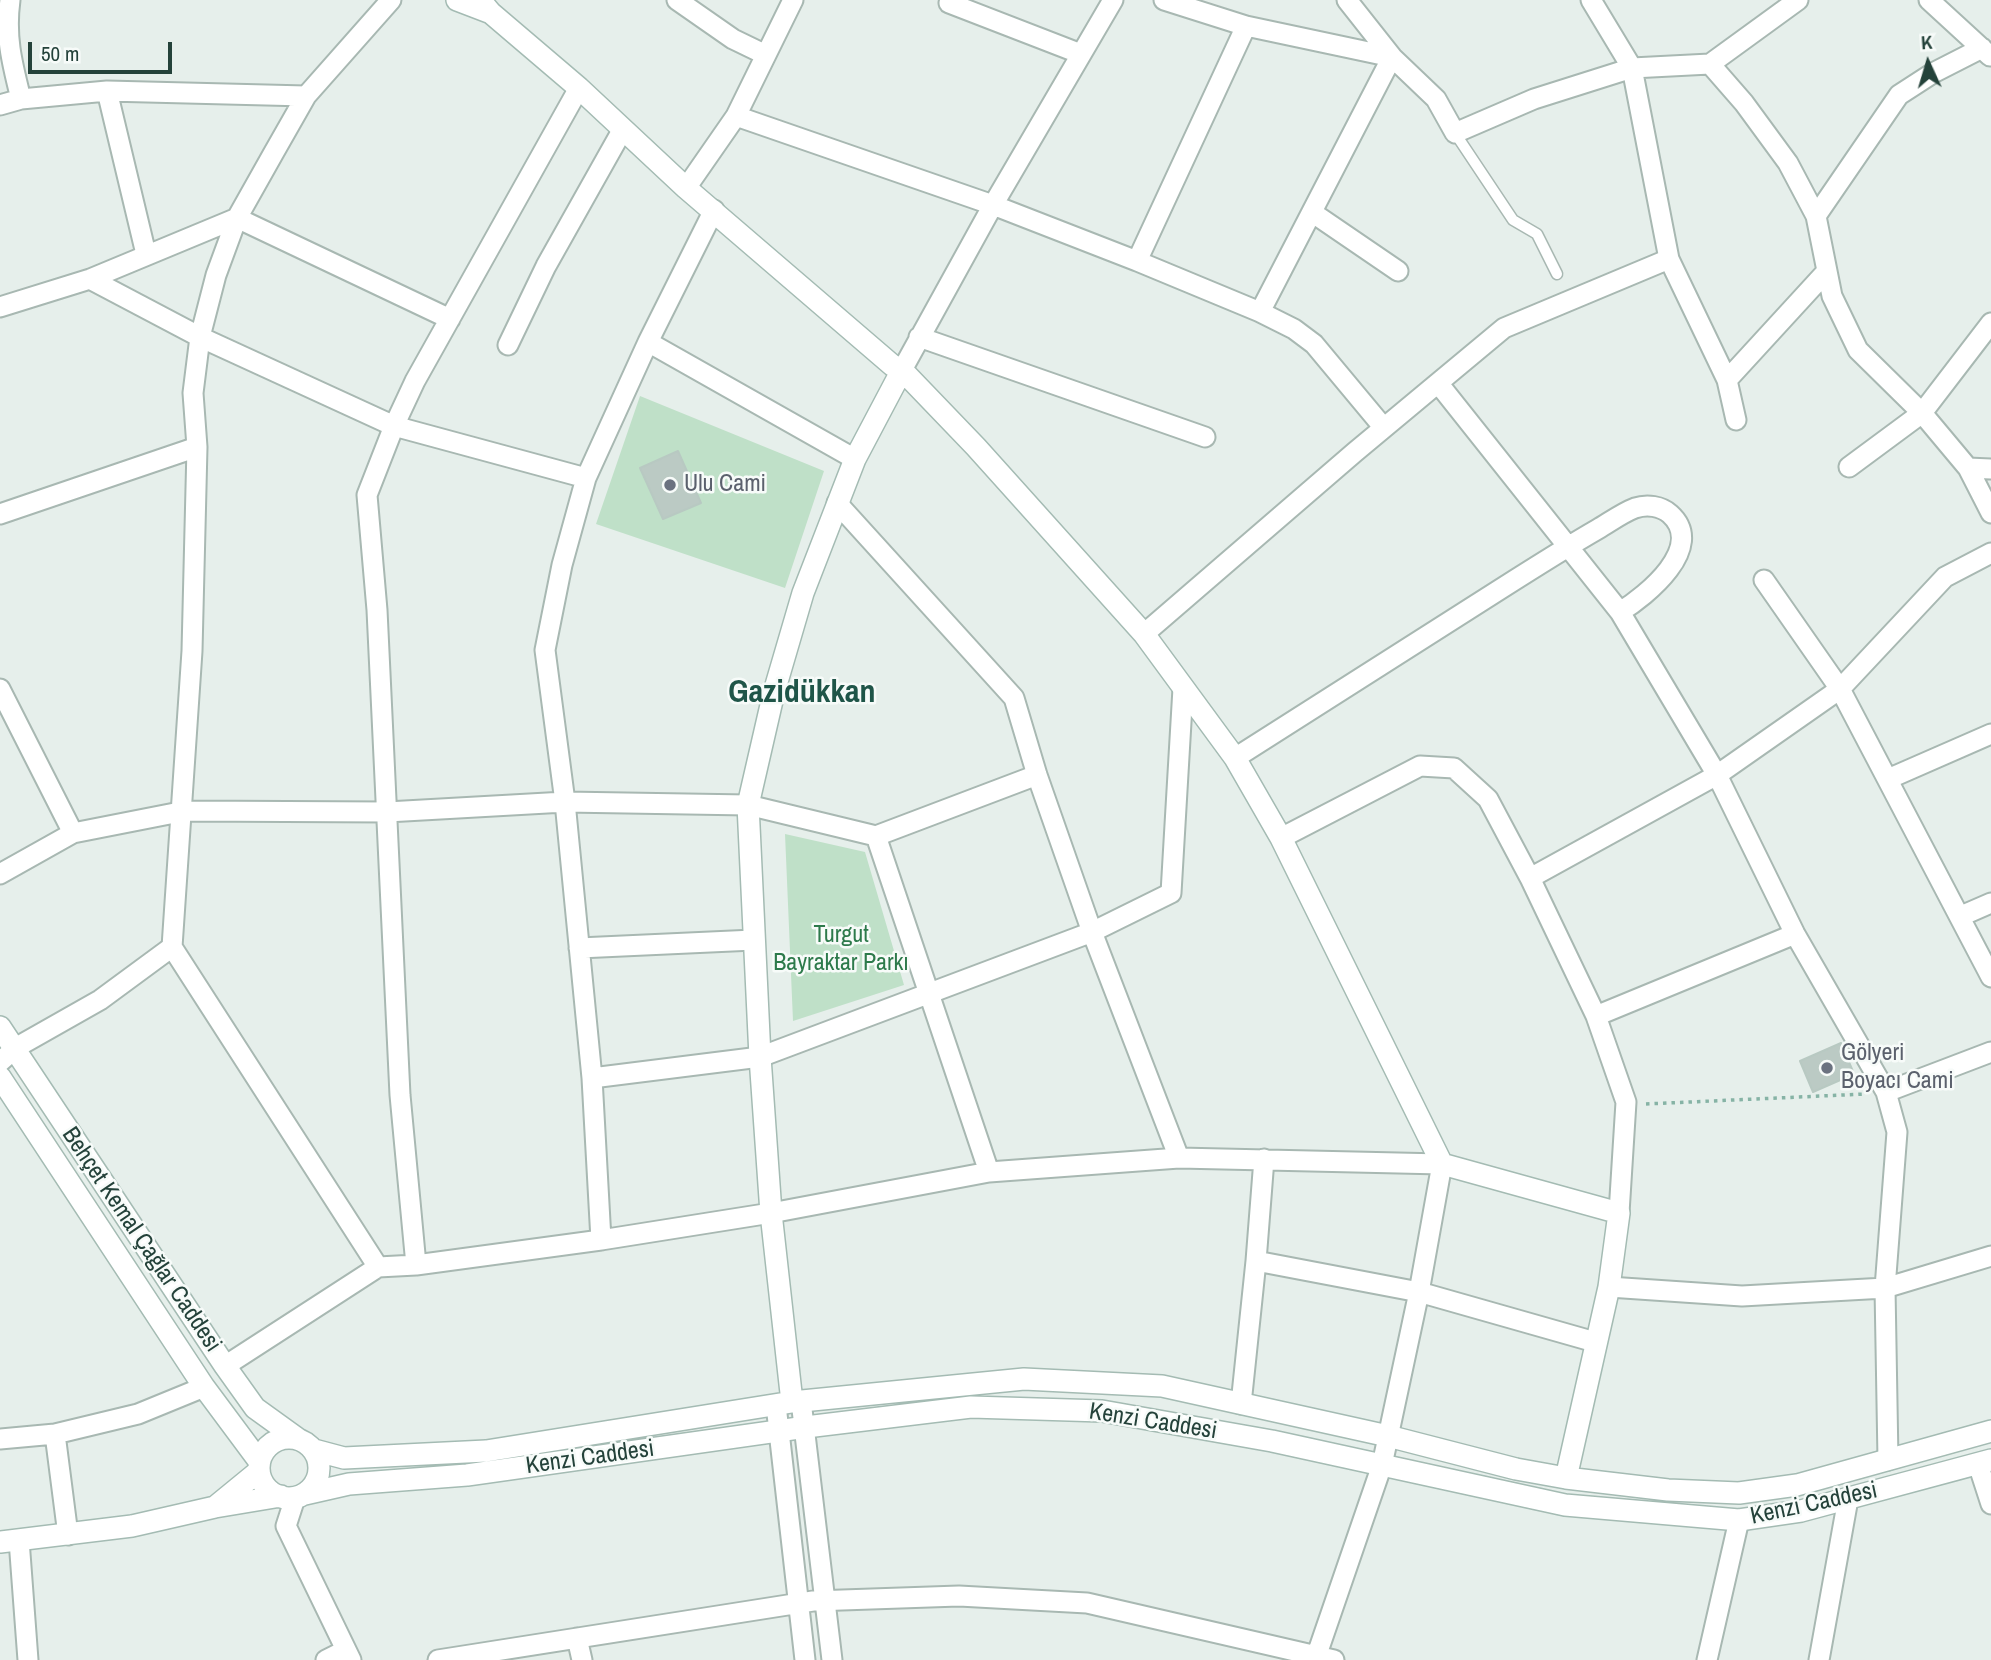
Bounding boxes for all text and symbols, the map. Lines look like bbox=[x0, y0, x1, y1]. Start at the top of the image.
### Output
scale bar bbox=[32, 28, 175, 72]
north arrow bbox=[1893, 28, 1963, 98]
text: K bbox=[1920, 29, 1933, 55]
text: 50 m bbox=[41, 39, 79, 68]
place label: Ulu Cami bbox=[684, 471, 766, 499]
marker: Ulu Cami bbox=[662, 477, 678, 493]
district label: Gazidükkan bbox=[728, 674, 876, 712]
park label: Turgut Bayraktar Parkı bbox=[773, 922, 909, 978]
place label: Gölyeri Boyacı Cami bbox=[1841, 1040, 1954, 1096]
marker: Gölyeri Boyacı Cami bbox=[1819, 1060, 1835, 1076]
street label: Behçet Kemal Çağlar Caddesi bbox=[55, 1122, 227, 1358]
street label: Kenzi Caddesi bbox=[1087, 1398, 1219, 1446]
street label: Kenzi Caddesi bbox=[524, 1435, 656, 1481]
street label: Kenzi Caddesi bbox=[1748, 1476, 1880, 1532]

